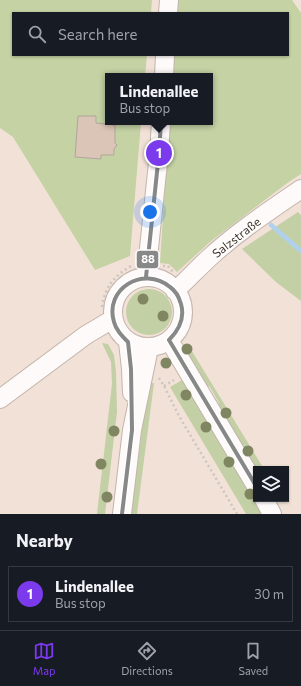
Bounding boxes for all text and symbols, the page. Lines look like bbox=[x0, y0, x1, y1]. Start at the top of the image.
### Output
search box bbox=[12, 12, 289, 56]
icon: search bbox=[26, 23, 48, 45]
text: Search here bbox=[58, 25, 137, 43]
popup bbox=[105, 73, 213, 125]
text: Lindenallee bbox=[120, 82, 198, 100]
text: Bus stop bbox=[120, 100, 170, 116]
pin: 1 bbox=[146, 138, 172, 168]
your location bbox=[140, 202, 160, 222]
street label: Salzstraße bbox=[209, 214, 263, 260]
line badge: 88 bbox=[136, 250, 159, 269]
text: 88 bbox=[141, 252, 155, 265]
map controls bbox=[253, 466, 289, 502]
button: layers bbox=[253, 466, 289, 502]
text: Nearby bbox=[16, 530, 73, 551]
text: Lindenallee bbox=[55, 577, 134, 595]
text: 1 bbox=[27, 586, 33, 602]
text: 30 m bbox=[254, 586, 284, 602]
text: Bus stop bbox=[55, 595, 106, 611]
tab: Map bbox=[33, 640, 56, 677]
tab: Directions bbox=[121, 640, 173, 677]
tab: Saved bbox=[238, 640, 268, 677]

